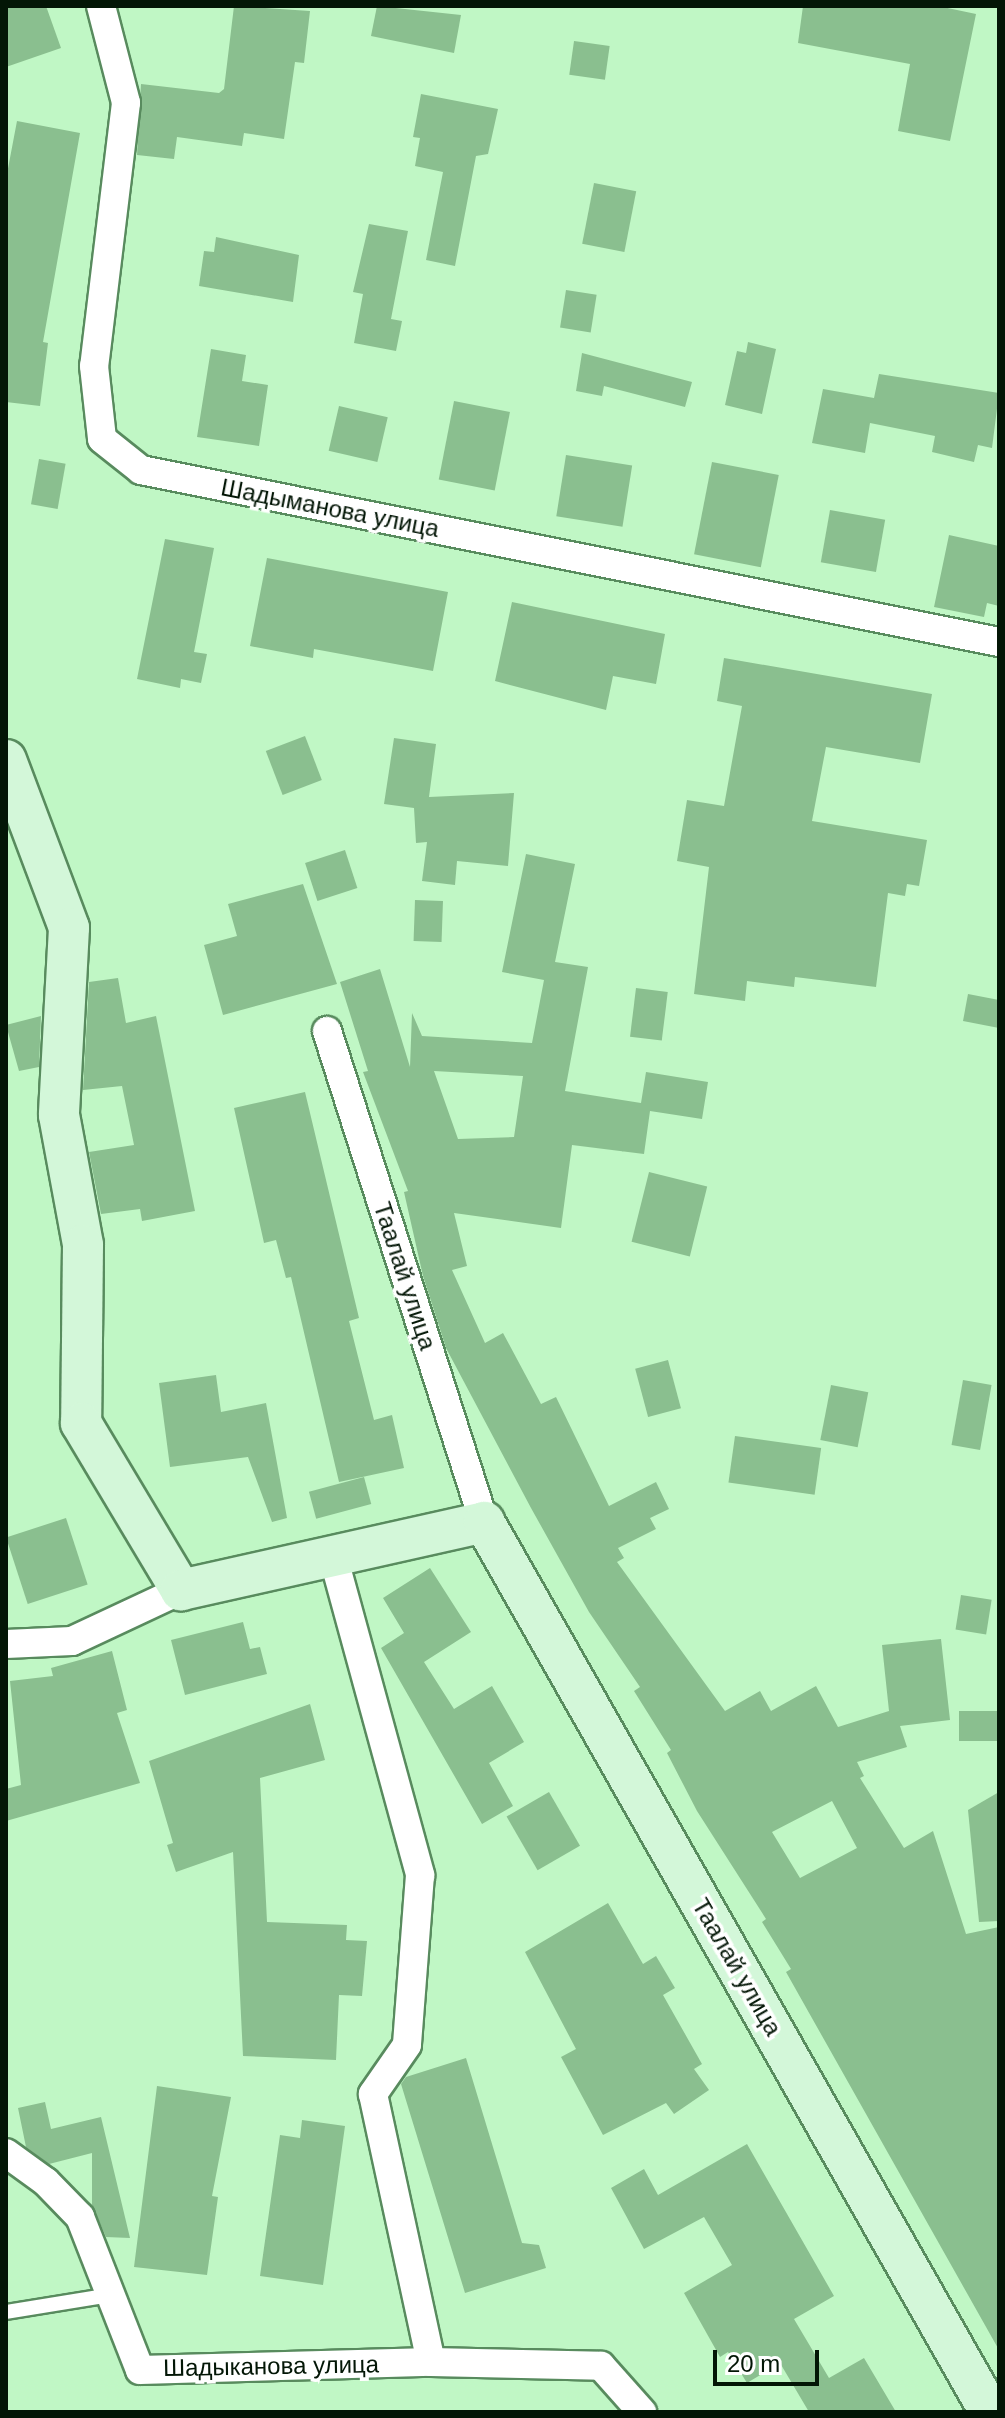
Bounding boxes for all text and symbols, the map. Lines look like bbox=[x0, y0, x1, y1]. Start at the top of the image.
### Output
street label: Шадыманова улица bbox=[219, 473, 441, 543]
street label: Таалай улица bbox=[368, 1198, 442, 1354]
street label: Таалай улица bbox=[686, 1893, 788, 2041]
scale bar bbox=[717, 2334, 823, 2384]
street label: Шадыканова улица bbox=[163, 2350, 379, 2382]
text: 20 m bbox=[727, 2350, 780, 2377]

